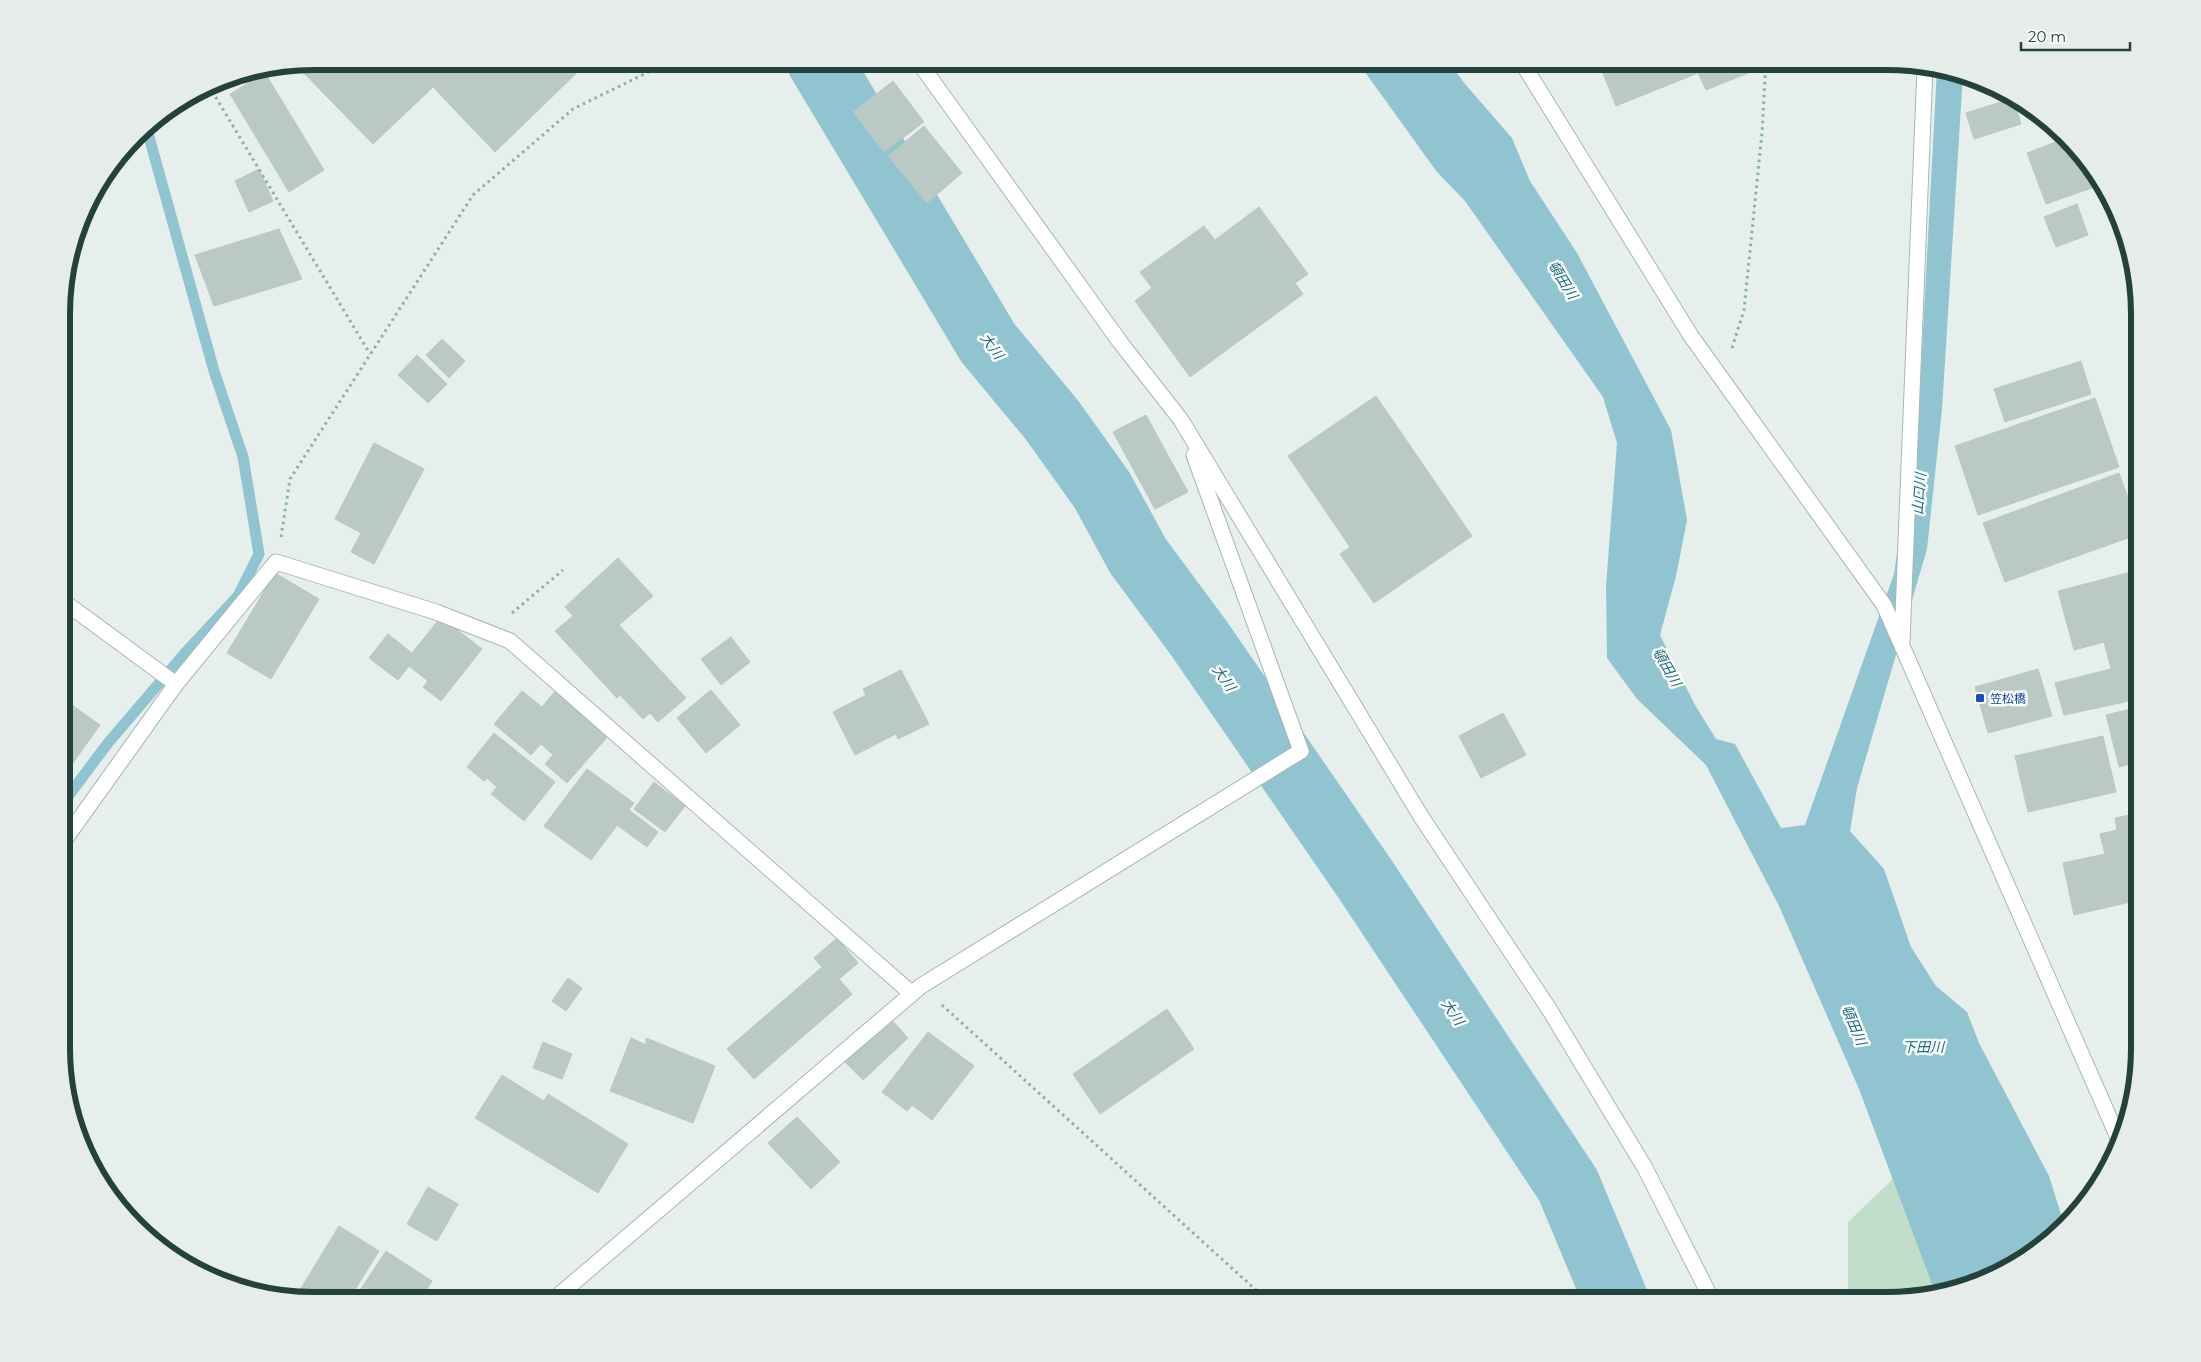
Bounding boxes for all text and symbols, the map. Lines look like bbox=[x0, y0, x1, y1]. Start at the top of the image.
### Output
scale bar bbox=[2021, 20, 2130, 52]
text: 20 m bbox=[2028, 27, 2066, 46]
water label: 頓田川 bbox=[1544, 257, 1583, 304]
water label: 大川 bbox=[976, 329, 1009, 364]
water label: 山口川 bbox=[1909, 470, 1930, 516]
water label: 頓田川 bbox=[1649, 644, 1686, 691]
water label: 大川 bbox=[1209, 661, 1241, 696]
place label: 笠松橋 bbox=[1990, 691, 2026, 706]
marker: 笠松橋 bbox=[1974, 692, 1986, 704]
water label: 大川 bbox=[1438, 995, 1469, 1030]
water label: 頓田川 bbox=[1838, 1002, 1871, 1050]
water label: 下田川 bbox=[1902, 1038, 1946, 1056]

